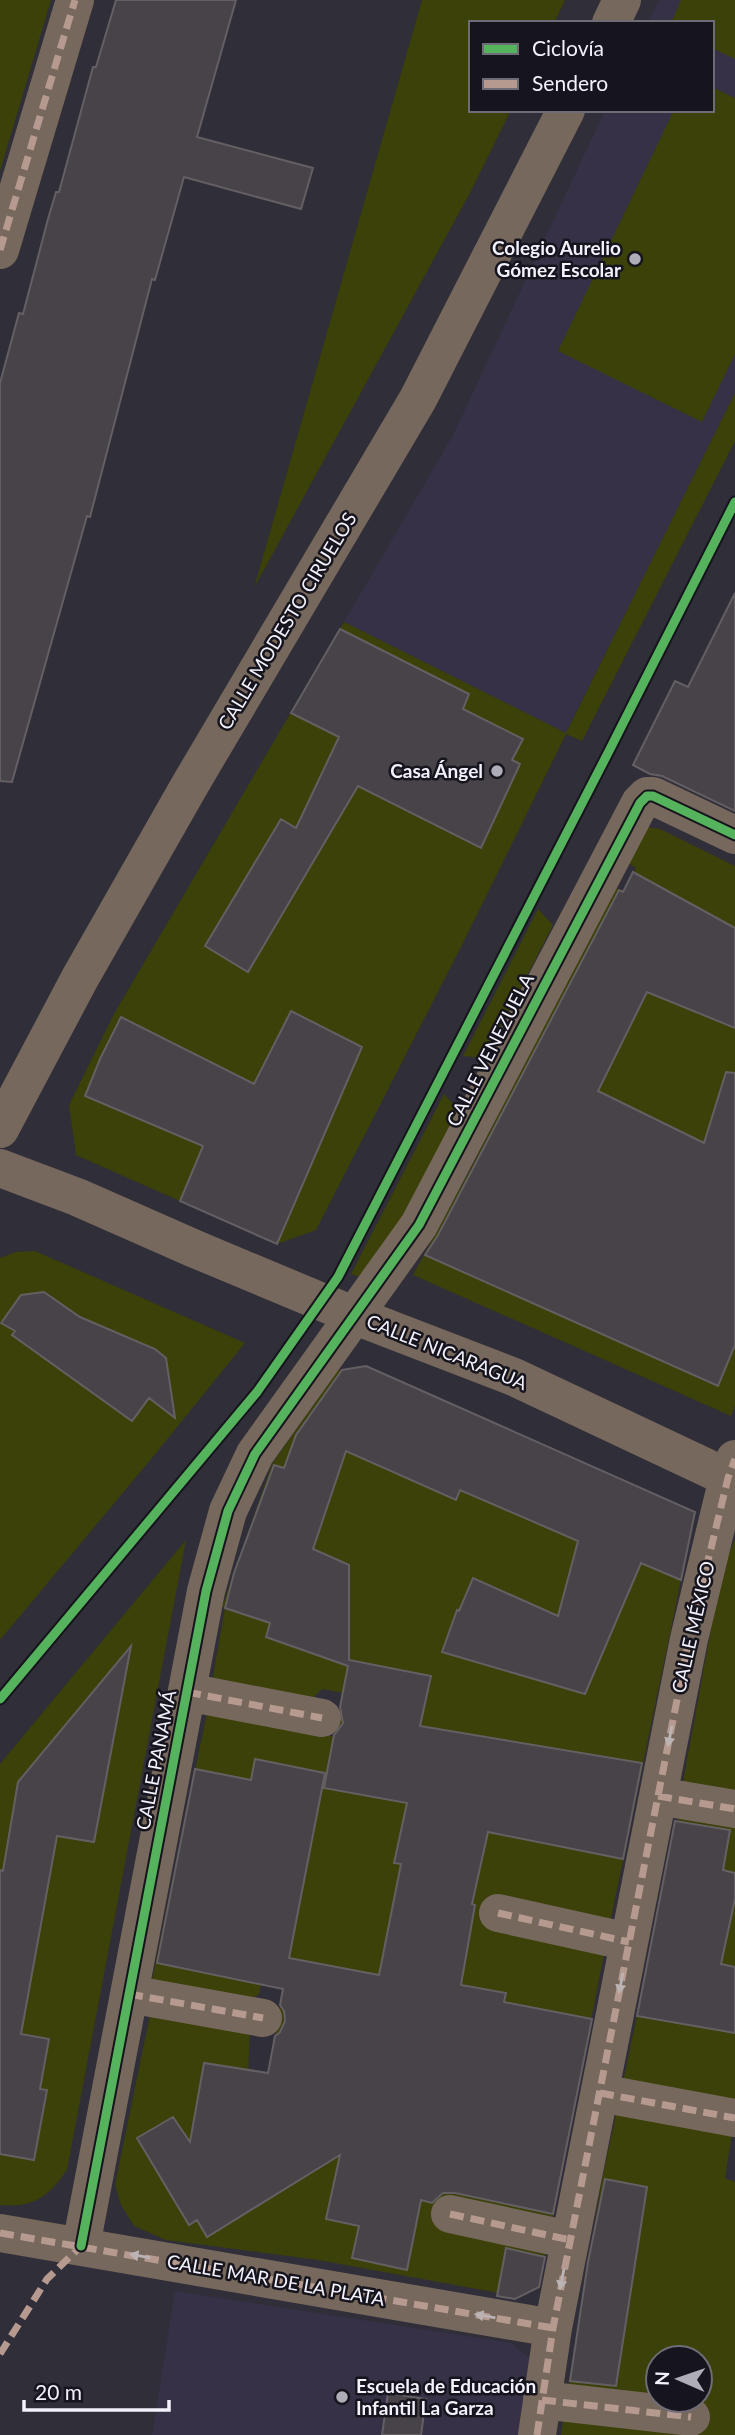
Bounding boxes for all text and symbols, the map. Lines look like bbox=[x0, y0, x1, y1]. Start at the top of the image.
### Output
legend bbox=[469, 21, 714, 112]
text: Ciclovía bbox=[532, 35, 604, 60]
text: Sendero bbox=[532, 70, 608, 95]
place label: Colegio Aurelio Gómez Escolar bbox=[492, 236, 622, 281]
marker: Colegio Aurelio Gómez Escolar bbox=[627, 251, 643, 267]
street label: CALLE MODESTO CIRUELOS bbox=[212, 508, 361, 734]
place label: Casa Ángel bbox=[390, 759, 483, 782]
marker: Casa Ángel bbox=[489, 763, 505, 779]
street label: CALLE VENEZUELA bbox=[441, 969, 538, 1130]
street label: CALLE NICARAGUA bbox=[364, 1309, 531, 1394]
street label: CALLE MÉXICO bbox=[666, 1559, 719, 1695]
street label: CALLE PANAMÁ bbox=[131, 1688, 180, 1832]
one-way arrow bbox=[664, 1725, 675, 1747]
one-way arrow bbox=[615, 1972, 626, 1994]
street label: CALLE MAR DE LA PLATA bbox=[165, 2249, 387, 2310]
one-way arrow bbox=[129, 2250, 151, 2261]
one-way arrow bbox=[557, 2268, 568, 2290]
one-way arrow bbox=[474, 2310, 496, 2321]
north arrow bbox=[644, 2344, 714, 2414]
scale bar bbox=[24, 2368, 170, 2412]
text: N bbox=[650, 2371, 673, 2386]
place label: Escuela de Educación Infantil La Garza bbox=[356, 2374, 536, 2419]
text: 20 m bbox=[35, 2379, 82, 2404]
marker: Escuela de Educación Infantil La Garza bbox=[334, 2389, 350, 2405]

